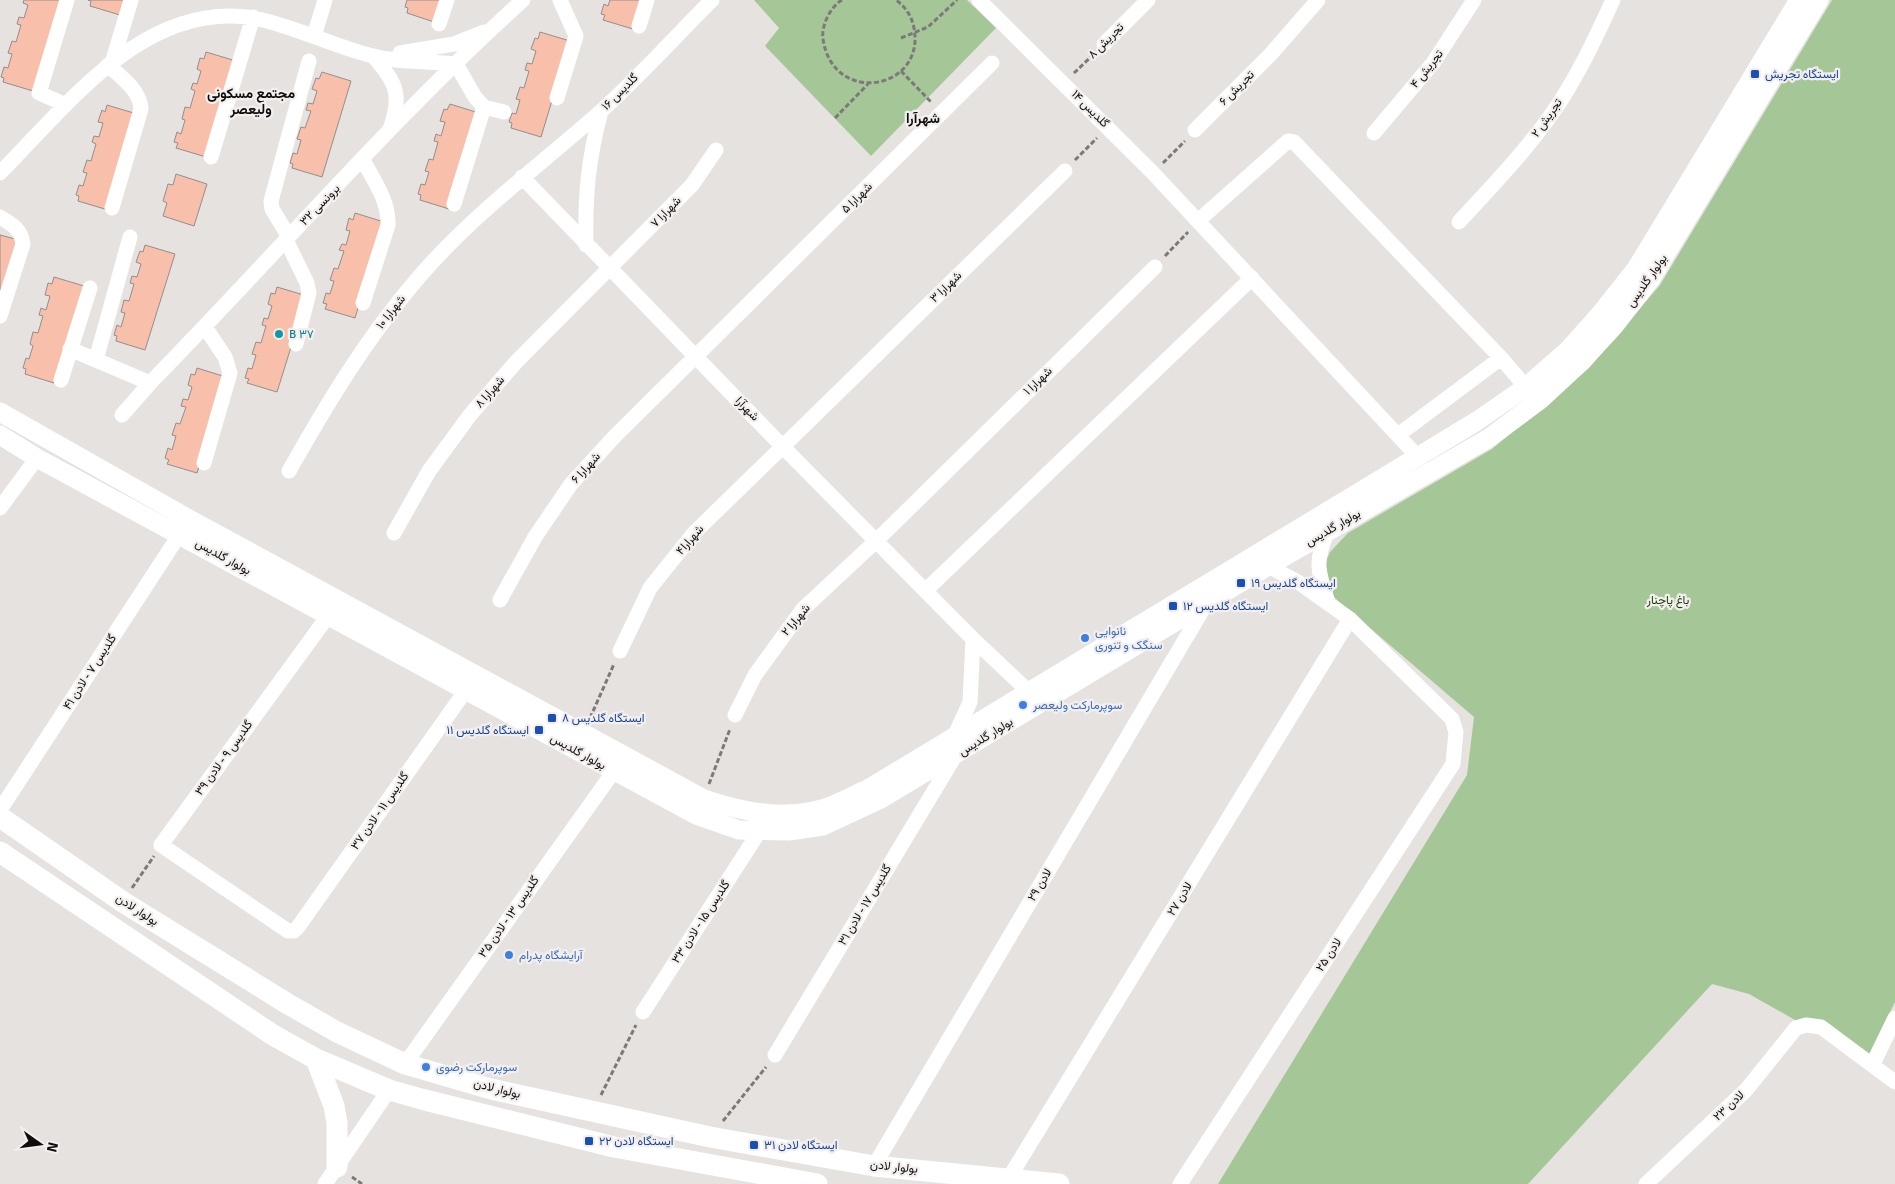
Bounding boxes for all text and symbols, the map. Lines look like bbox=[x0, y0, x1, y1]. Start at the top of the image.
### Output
street label: تجریش ۸ bbox=[1085, 20, 1127, 62]
street label: تجریش ۴ bbox=[1407, 47, 1447, 91]
street label: تجریش ۶ bbox=[1216, 67, 1258, 109]
place label: ایستگاه تجریش bbox=[1765, 67, 1839, 82]
marker: ایستگاه تجریش bbox=[1749, 68, 1761, 80]
street label: گلدیس ۱۶ bbox=[598, 70, 642, 114]
district label: مجتمع مسکونی ولیعصر bbox=[207, 85, 295, 118]
street label: گلدیس ۱۴ bbox=[1068, 87, 1112, 131]
street label: تجریش ۲ bbox=[1528, 95, 1566, 140]
district label: شهرآرا bbox=[906, 110, 940, 127]
street label: شهرارا ۵ bbox=[838, 179, 876, 217]
street label: برونسی ۳۲ bbox=[297, 181, 343, 229]
street label: شهرارا ۷ bbox=[647, 193, 685, 231]
street label: بولوار گلدیس bbox=[1623, 252, 1671, 310]
street label: شهرارا ۳ bbox=[927, 268, 965, 306]
street label: شهرارا ۱۰ bbox=[373, 292, 409, 332]
place label: B ۳۷ bbox=[289, 327, 314, 342]
marker: B ۳۷ bbox=[273, 328, 285, 340]
street label: شهرارا ۱ bbox=[1020, 364, 1056, 398]
street label: شهرارا ۸ bbox=[472, 373, 508, 411]
street label: شهرآرا bbox=[732, 394, 762, 424]
street label: شهرارا ۶ bbox=[568, 449, 604, 487]
street label: بولوار گلدیس bbox=[1303, 506, 1363, 550]
street label: شهرارا۴ bbox=[673, 522, 707, 558]
street label: بولوار گلدیس bbox=[193, 536, 253, 578]
place label: ایستگاه گلدیس ۱۹ bbox=[1251, 576, 1336, 591]
marker: ایستگاه گلدیس ۱۹ bbox=[1235, 577, 1247, 589]
park label: باغ پاچنار bbox=[1646, 593, 1689, 609]
place label: ایستگاه گلدیس ۱۲ bbox=[1183, 599, 1268, 614]
marker: ایستگاه گلدیس ۱۲ bbox=[1167, 600, 1179, 612]
street label: شهرارا ۲ bbox=[778, 601, 814, 639]
place label: نانوایی سنگک و تنوری bbox=[1095, 624, 1162, 653]
street label: گلدیس ۷ - لادن ۴۱ bbox=[60, 631, 120, 713]
marker: نانوایی سنگک و تنوری bbox=[1079, 632, 1091, 644]
place label: سوپرمارکت ولیعصر bbox=[1032, 698, 1122, 713]
marker: سوپرمارکت ولیعصر bbox=[1017, 699, 1029, 711]
place label: ایستگاه گلدیس ۸ bbox=[562, 711, 645, 726]
marker: ایستگاه گلدیس ۸ bbox=[546, 712, 558, 724]
street label: بولوار گلدیس bbox=[956, 714, 1016, 760]
street label: گلدیس ۹ - لادن ۳۹ bbox=[192, 718, 256, 798]
place label: ایستگاه گلدیس ۱۱ bbox=[447, 723, 529, 738]
marker: ایستگاه گلدیس ۱۱ bbox=[533, 724, 545, 736]
street label: بولوار گلدیس bbox=[548, 731, 608, 773]
street label: گلدیس ۱۱ - لادن ۳۷ bbox=[348, 769, 412, 853]
street label: گلدیس ۱۷ - لادن ۳۱ bbox=[835, 862, 895, 948]
street label: لادن ۲۹ bbox=[1024, 866, 1056, 904]
street label: گلدیس ۱۳ - لادن ۳۵ bbox=[475, 873, 543, 961]
street label: گلدیس ۱۵ - لادن ۳۳ bbox=[669, 878, 733, 966]
street label: لادن ۲۷ bbox=[1164, 879, 1196, 919]
street label: بولوار لادن bbox=[113, 891, 161, 929]
street label: لادن ۲۵ bbox=[1313, 936, 1345, 974]
place label: آرایشگاه پدرام bbox=[519, 948, 584, 963]
marker: آرایشگاه پدرام bbox=[503, 949, 515, 961]
place label: سوپرمارکت رضوی bbox=[436, 1060, 517, 1075]
marker: سوپرمارکت رضوی bbox=[420, 1061, 432, 1073]
street label: بولوار لادن bbox=[472, 1076, 522, 1102]
street label: لادن ۲۳ bbox=[1710, 1088, 1748, 1124]
north arrow bbox=[15, 1119, 65, 1169]
place label: ایستگاه لادن ۲۲ bbox=[599, 1134, 674, 1149]
marker: ایستگاه لادن ۲۲ bbox=[583, 1135, 595, 1147]
place label: ایستگاه لادن ۳۱ bbox=[764, 1138, 837, 1153]
marker: ایستگاه لادن ۳۱ bbox=[748, 1139, 760, 1151]
text: N bbox=[43, 1140, 62, 1154]
street label: بولوار لادن bbox=[869, 1157, 919, 1177]

